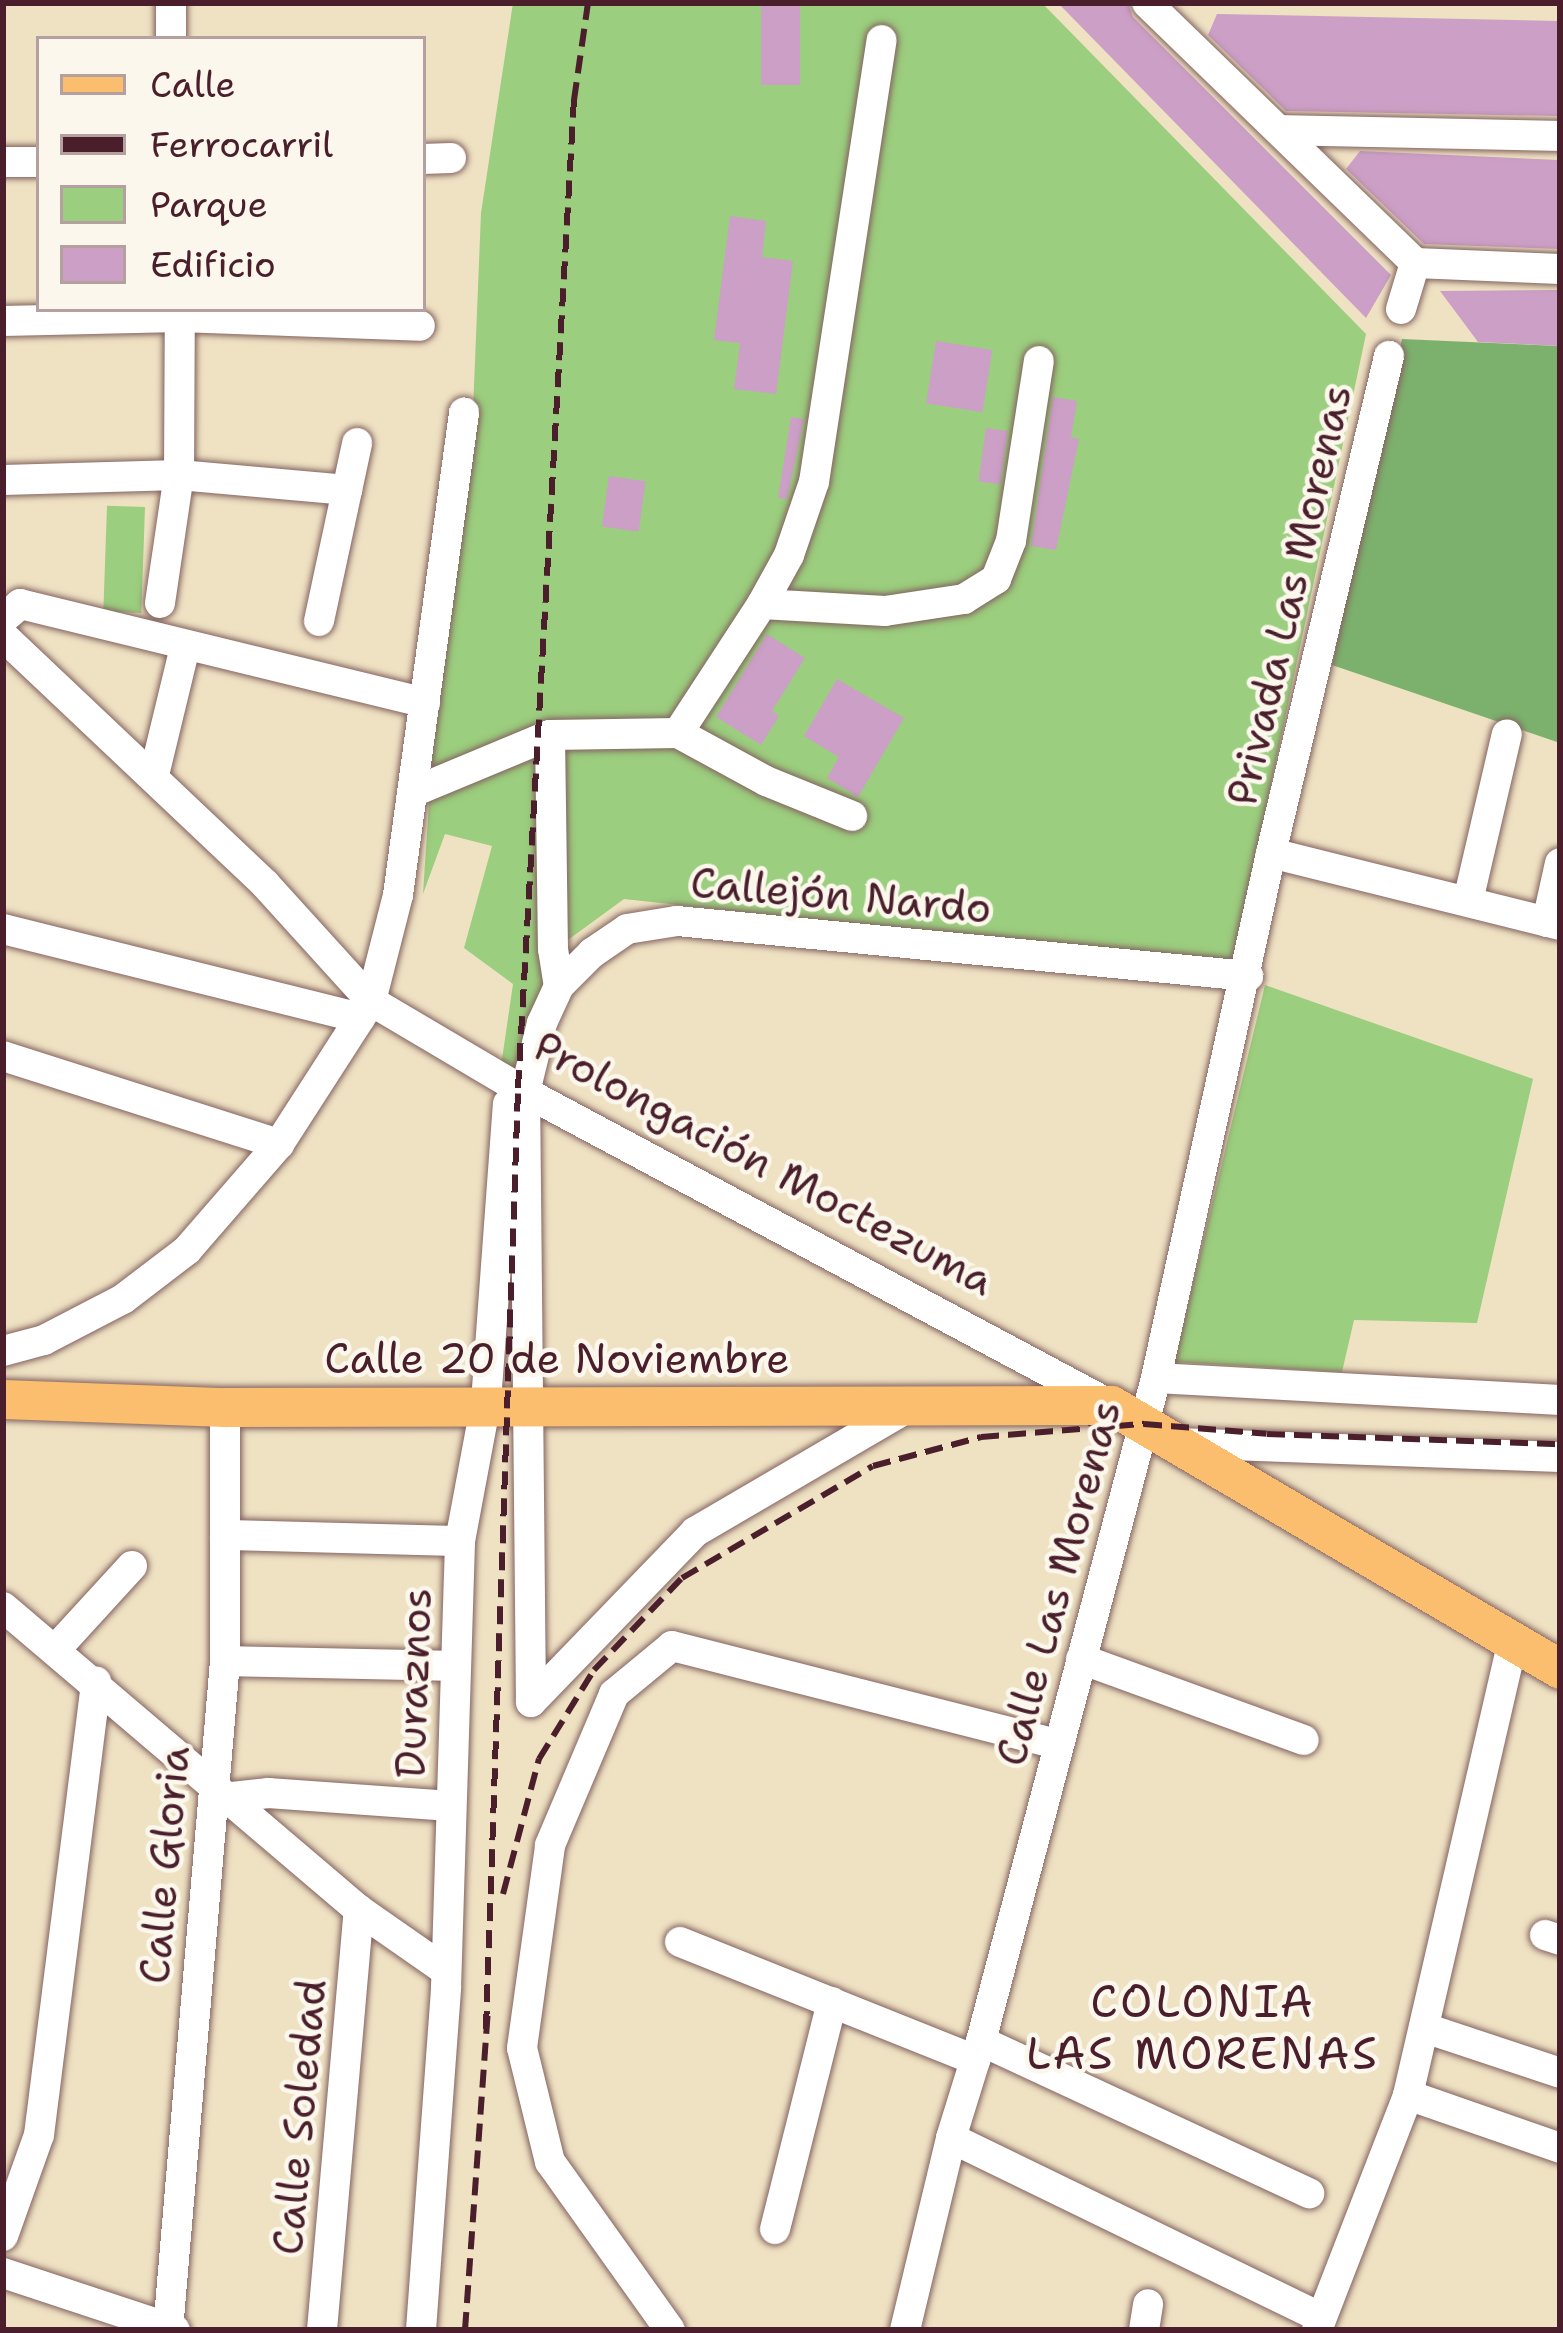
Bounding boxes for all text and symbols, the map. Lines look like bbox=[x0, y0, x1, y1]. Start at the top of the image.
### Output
legend bbox=[36, 36, 426, 312]
text: Calle bbox=[150, 60, 236, 109]
text: Ferrocarril bbox=[150, 120, 333, 169]
text: Parque bbox=[150, 180, 268, 229]
text: Edificio bbox=[150, 240, 276, 289]
street label: Privada Las Morenas bbox=[1216, 380, 1362, 810]
street label: Callejón Nardo bbox=[688, 857, 994, 933]
street label: Prolongación Moctezuma bbox=[525, 1020, 1003, 1306]
street label: Calle 20 de Noviembre bbox=[324, 1333, 790, 1383]
street label: Calle Las Morenas bbox=[985, 1395, 1131, 1771]
street label: Duraznos bbox=[384, 1587, 442, 1779]
street label: Calle Gloria bbox=[129, 1744, 199, 1986]
district label: COLONIA LAS MORENAS bbox=[1026, 1975, 1380, 2081]
street label: Calle Soledad bbox=[262, 1977, 336, 2257]

